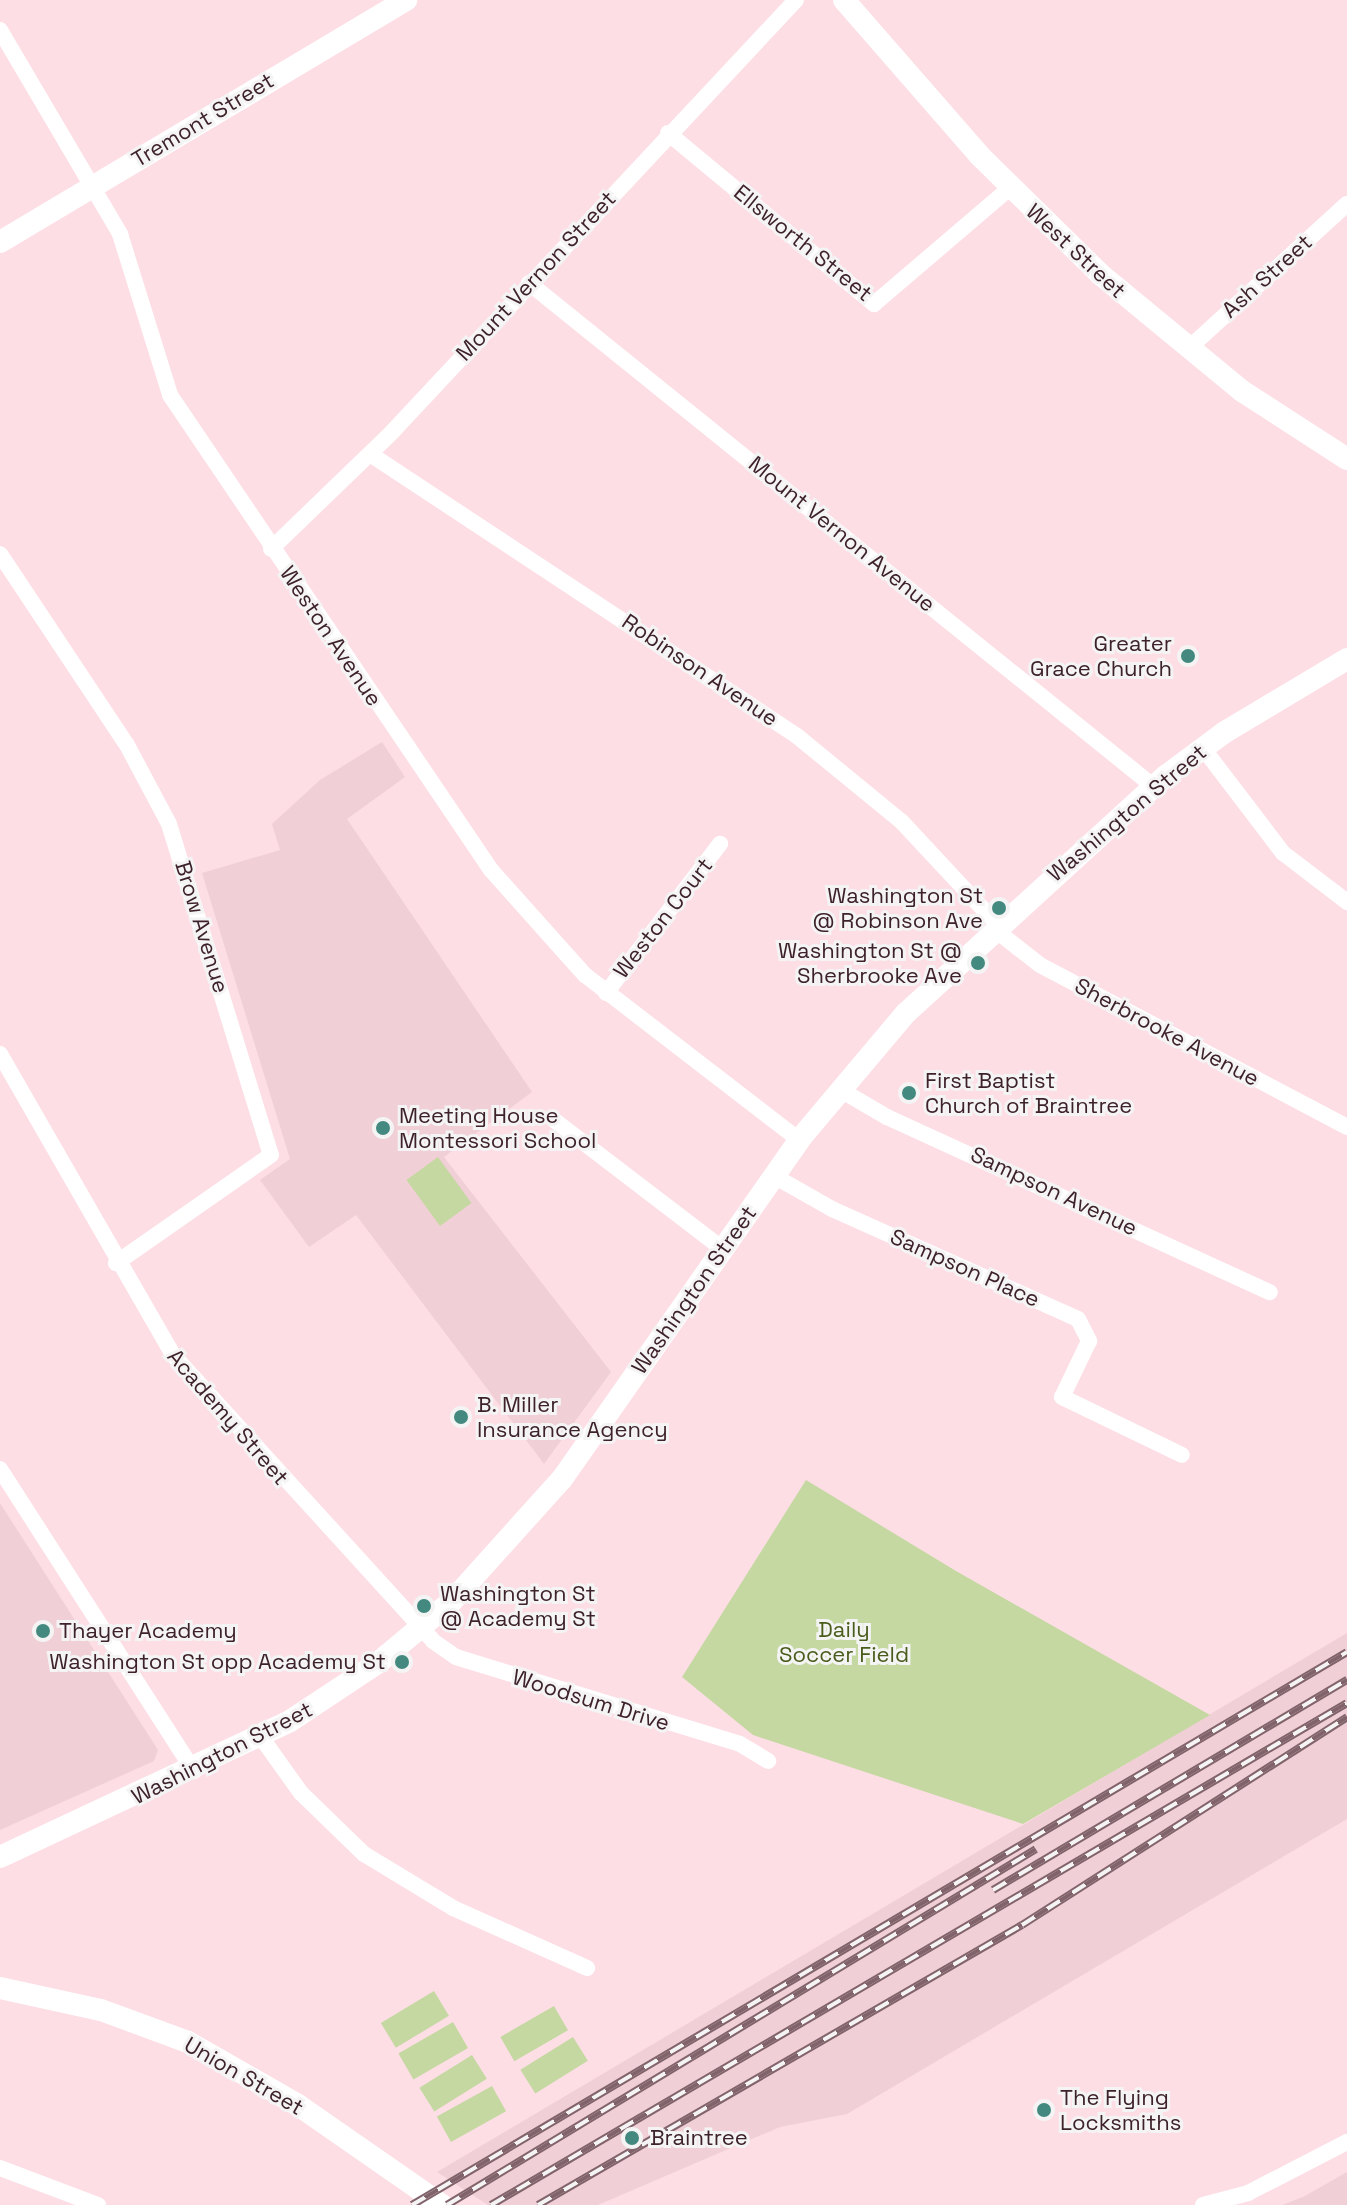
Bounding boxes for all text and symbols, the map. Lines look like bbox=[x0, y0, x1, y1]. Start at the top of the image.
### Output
street label: Tremont Street bbox=[127, 67, 279, 173]
street label: Ellsworth Street bbox=[728, 179, 878, 307]
street label: Mount Vernon Street bbox=[450, 186, 622, 366]
street label: West Street bbox=[1021, 198, 1131, 304]
street label: Ash Street bbox=[1217, 229, 1317, 323]
street label: Mount Vernon Avenue bbox=[743, 450, 941, 618]
street label: Weston Avenue bbox=[274, 561, 388, 711]
street label: Robinson Avenue bbox=[617, 608, 783, 732]
place label: Greater Grace Church bbox=[1030, 630, 1172, 682]
marker: Greater Grace Church bbox=[1179, 647, 1197, 665]
street label: Washington Street bbox=[1042, 739, 1212, 887]
street label: Weston Court bbox=[608, 853, 718, 983]
street label: Brow Avenue bbox=[169, 858, 235, 996]
place label: Washington St @ Robinson Ave bbox=[812, 882, 983, 934]
marker: Washington St @ Robinson Ave bbox=[990, 899, 1008, 917]
place label: Washington St @ Sherbrooke Ave bbox=[778, 937, 962, 988]
marker: Washington St @ Sherbrooke Ave bbox=[969, 954, 987, 972]
street label: Sherbrooke Avenue bbox=[1070, 972, 1264, 1092]
place label: First Baptist Church of Braintree bbox=[925, 1067, 1132, 1118]
marker: First Baptist Church of Braintree bbox=[900, 1084, 918, 1102]
place label: Meeting House Montessori School bbox=[399, 1102, 596, 1154]
marker: Meeting House Montessori School bbox=[374, 1119, 392, 1137]
street label: Sampson Avenue bbox=[966, 1141, 1142, 1241]
street label: Washington Street bbox=[626, 1201, 762, 1379]
street label: Sampson Place bbox=[886, 1223, 1044, 1313]
street label: Academy Street bbox=[162, 1344, 294, 1490]
place label: B. Miller Insurance Agency bbox=[477, 1391, 668, 1442]
marker: B. Miller Insurance Agency bbox=[452, 1408, 470, 1426]
place label: Washington St @ Academy St bbox=[440, 1580, 596, 1632]
marker: Washington St @ Academy St bbox=[415, 1597, 433, 1615]
park label: Daily Soccer Field bbox=[779, 1616, 909, 1668]
place label: Thayer Academy bbox=[59, 1618, 237, 1644]
marker: Thayer Academy bbox=[34, 1622, 52, 1640]
place label: Washington St opp Academy St bbox=[49, 1649, 386, 1675]
marker: Washington St opp Academy St bbox=[393, 1653, 411, 1671]
street label: Woodsum Drive bbox=[509, 1664, 673, 1736]
street label: Washington Street bbox=[127, 1696, 317, 1810]
street label: Union Street bbox=[180, 2031, 308, 2121]
place label: The Flying Locksmiths bbox=[1060, 2084, 1181, 2136]
marker: The Flying Locksmiths bbox=[1035, 2101, 1053, 2119]
place label: Braintree bbox=[650, 2125, 748, 2151]
marker: Braintree bbox=[621, 2127, 643, 2149]

